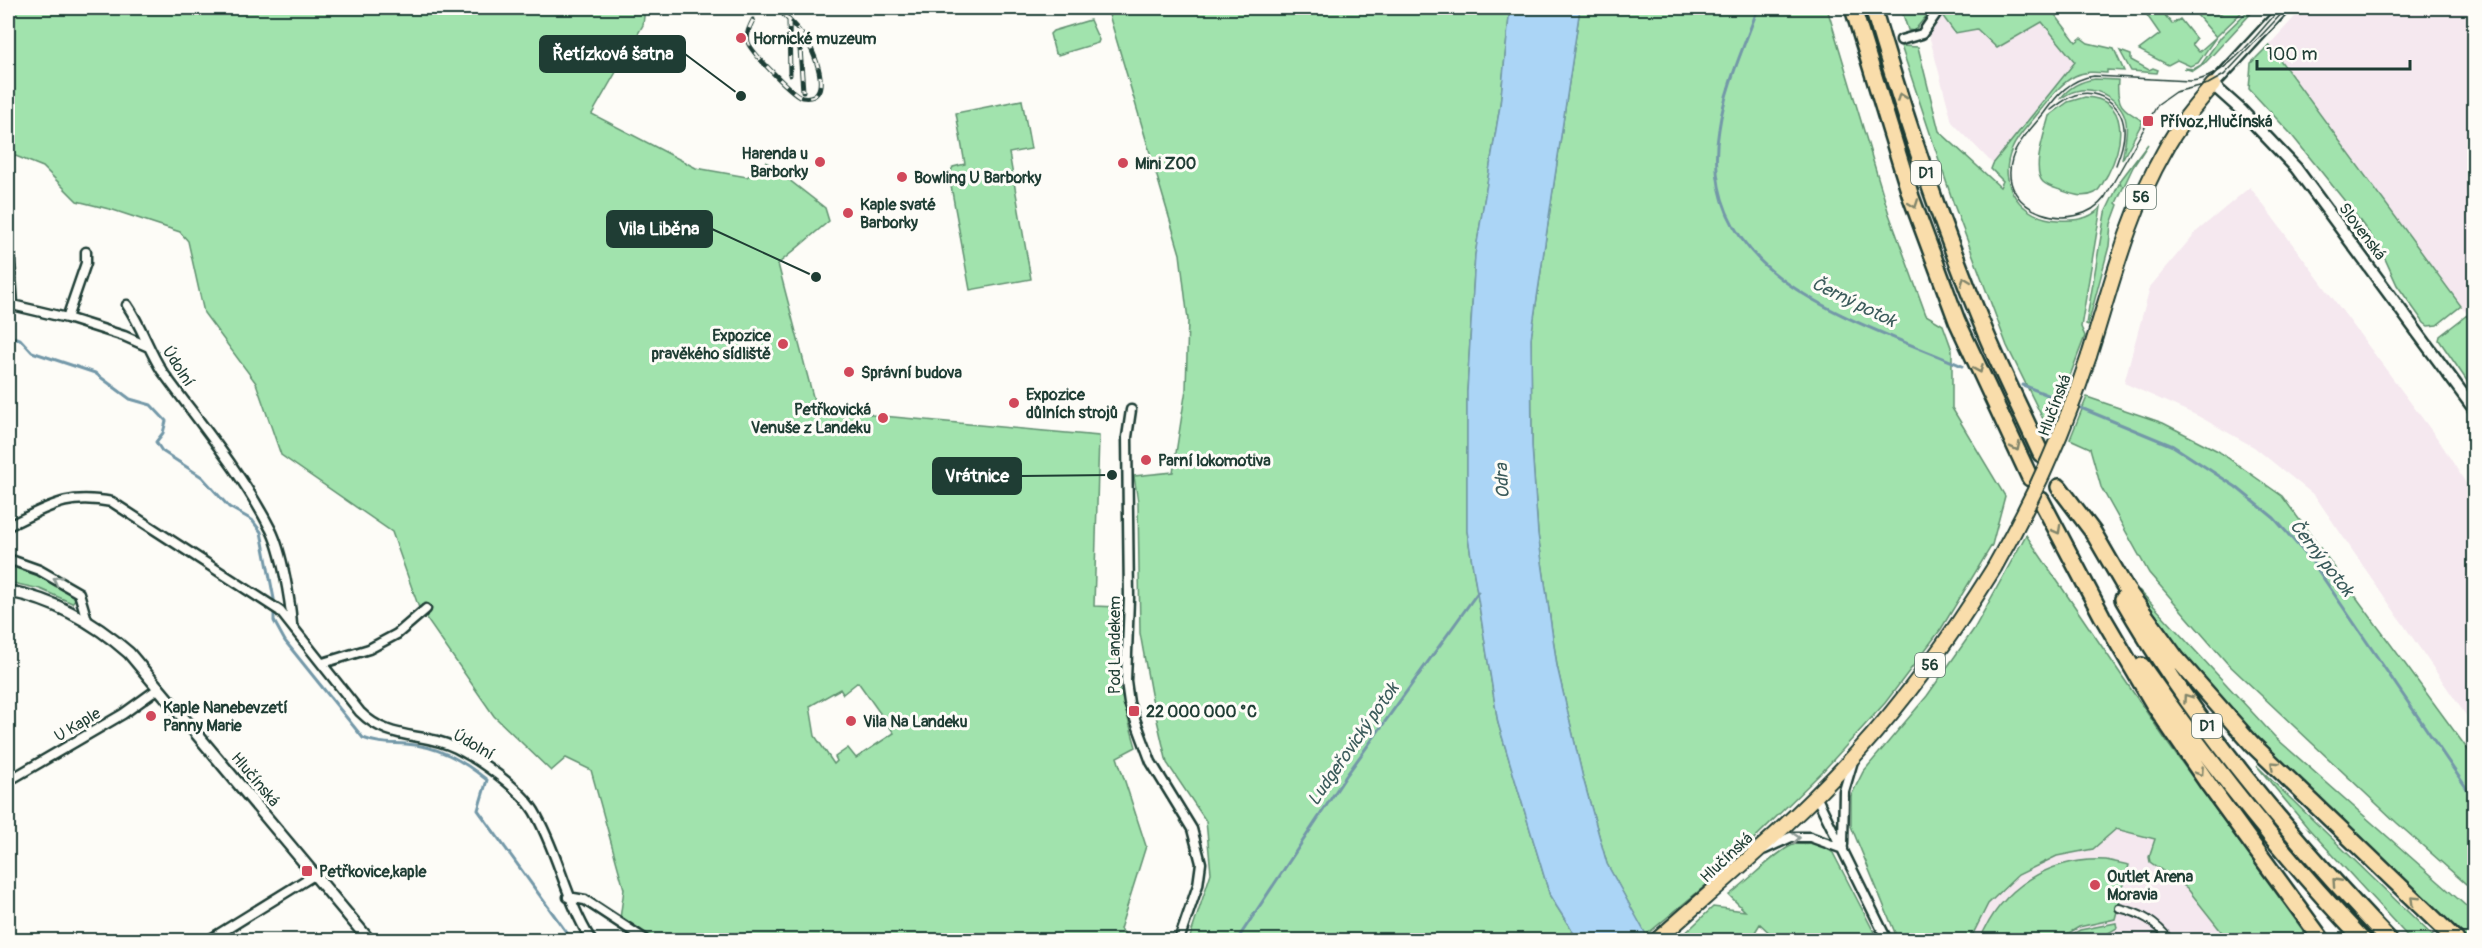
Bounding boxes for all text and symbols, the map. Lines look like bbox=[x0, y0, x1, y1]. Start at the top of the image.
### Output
place label: Hornické muzeum bbox=[753, 29, 876, 49]
marker: Hornické muzeum bbox=[734, 31, 748, 45]
scale bar bbox=[2257, 33, 2410, 71]
callout: Řetízková šatna bbox=[540, 36, 685, 72]
text: Řetízková šatna bbox=[552, 42, 674, 66]
text: 100 m bbox=[2266, 43, 2318, 66]
one-way arrow bbox=[1895, 92, 1908, 103]
place label: Přívoz,Hlučínská bbox=[2160, 112, 2273, 132]
marker: Přívoz,Hlučínská bbox=[2141, 114, 2155, 128]
place label: Harenda u Barborky bbox=[742, 144, 808, 182]
place label: Mini ZOO bbox=[1135, 154, 1196, 174]
marker: Harenda u Barborky bbox=[813, 155, 827, 169]
marker: Mini ZOO bbox=[1116, 156, 1130, 170]
road number: D1 bbox=[1911, 161, 1941, 185]
place label: Bowling U Barborky bbox=[914, 168, 1041, 188]
marker: Bowling U Barborky bbox=[895, 170, 909, 184]
road number: 56 bbox=[2126, 185, 2156, 209]
place label: Kaple svaté Barborky bbox=[860, 195, 937, 233]
one-way arrow bbox=[1906, 198, 1919, 209]
street label: Slovenská bbox=[2334, 199, 2390, 264]
marker: Kaple svaté Barborky bbox=[841, 206, 855, 220]
callout: Vila Liběna bbox=[607, 211, 712, 247]
text: Vila Liběna bbox=[619, 218, 700, 241]
water label: Černý potok bbox=[1808, 272, 1901, 333]
one-way arrow bbox=[1960, 276, 1972, 287]
place label: Expozice pravěkého sídliště bbox=[652, 326, 772, 364]
marker: Expozice pravěkého sídliště bbox=[776, 337, 790, 351]
street label: Údolní bbox=[158, 343, 199, 391]
one-way arrow bbox=[1971, 362, 1983, 373]
place label: Správní budova bbox=[861, 363, 962, 383]
marker: Správní budova bbox=[842, 365, 856, 379]
street label: Hlučínská bbox=[2034, 372, 2076, 439]
place label: Expozice důlních strojů bbox=[1026, 385, 1118, 423]
marker: Expozice důlních strojů bbox=[1007, 396, 1021, 410]
place label: Petřkovická Venuše z Landeku bbox=[751, 400, 872, 438]
marker: Petřkovická Venuše z Landeku bbox=[876, 411, 890, 425]
one-way arrow bbox=[2008, 441, 2020, 452]
place label: Parní lokomotiva bbox=[1158, 451, 1271, 471]
marker: Parní lokomotiva bbox=[1139, 453, 1153, 467]
callout: Vrátnice bbox=[933, 458, 1021, 494]
water label: Odra bbox=[1490, 461, 1515, 499]
text: Vrátnice bbox=[945, 465, 1010, 488]
water label: Černý potok bbox=[2285, 515, 2360, 602]
one-way arrow bbox=[2050, 524, 2061, 534]
one-way arrow bbox=[53, 576, 63, 587]
street label: Pod Landekem bbox=[1105, 596, 1125, 694]
road number: 56 bbox=[1915, 653, 1945, 677]
water label: Ludgeřovický potok bbox=[1303, 677, 1405, 810]
one-way arrow bbox=[2183, 693, 2194, 704]
place label: Kaple Nanebevzetí Panny Marie bbox=[163, 698, 288, 736]
place label: 22 000 000 °C bbox=[1146, 702, 1257, 722]
street label: U Kaple bbox=[51, 703, 104, 746]
marker: 22 000 000 °C bbox=[1127, 704, 1141, 718]
marker: Kaple Nanebevzetí Panny Marie bbox=[144, 709, 158, 723]
place label: Vila Na Landeku bbox=[863, 712, 968, 732]
marker: Vila Na Landeku bbox=[844, 714, 858, 728]
road number: D1 bbox=[2192, 714, 2222, 738]
street label: Údolní bbox=[449, 725, 498, 765]
street label: Hlučínská bbox=[227, 748, 284, 811]
one-way arrow bbox=[2270, 761, 2280, 772]
one-way arrow bbox=[2193, 765, 2204, 776]
street label: Hlučínská bbox=[1696, 828, 1757, 887]
one-way arrow bbox=[1792, 832, 1801, 845]
place label: Petřkovice,kaple bbox=[319, 862, 427, 882]
marker: Petřkovice,kaple bbox=[300, 864, 314, 878]
place label: Outlet Arena Moravia bbox=[2107, 867, 2194, 905]
marker: Outlet Arena Moravia bbox=[2088, 878, 2102, 892]
one-way arrow bbox=[2332, 878, 2343, 889]
one-way arrow bbox=[2411, 896, 2422, 907]

